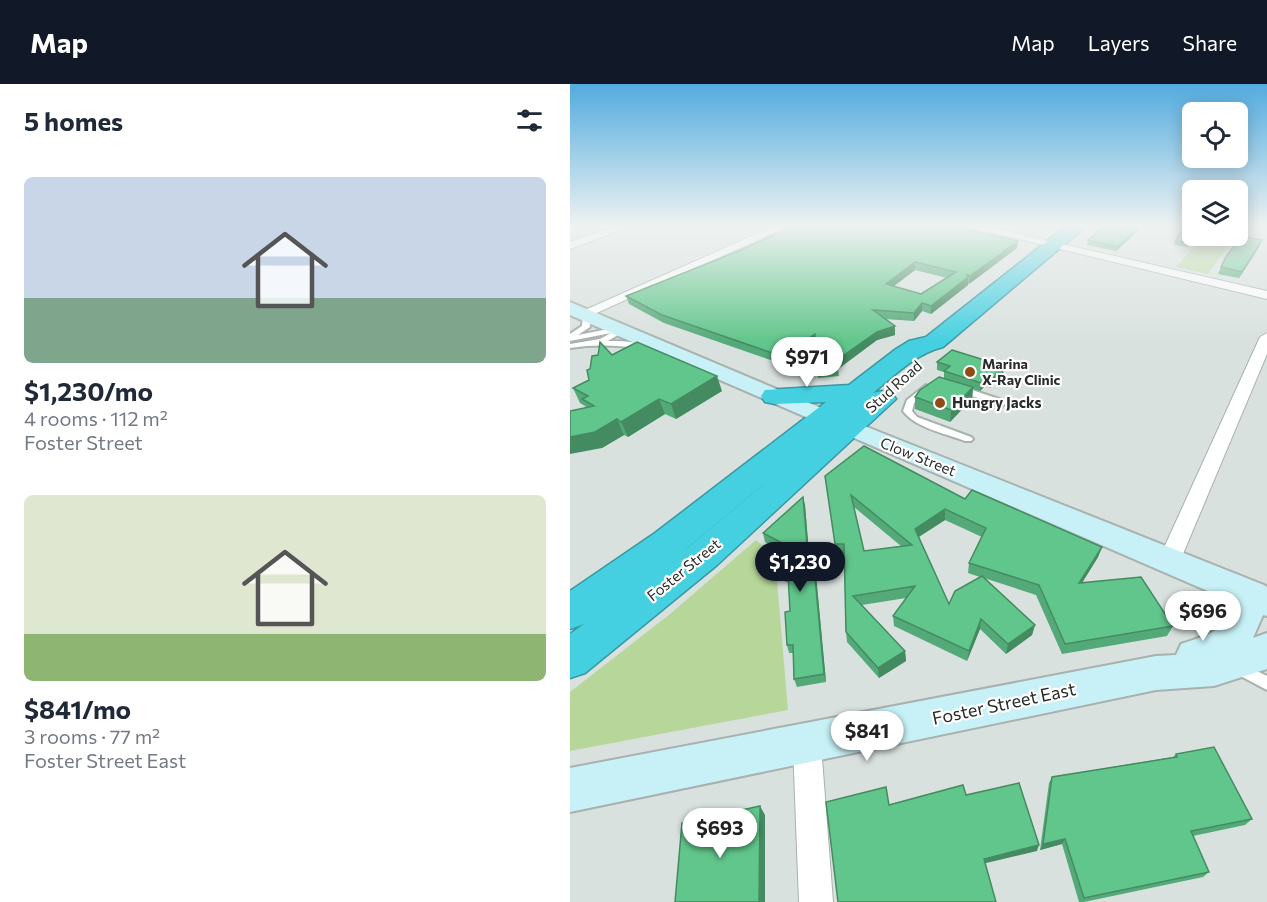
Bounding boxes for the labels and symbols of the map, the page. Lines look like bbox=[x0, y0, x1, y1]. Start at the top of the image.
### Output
pin: $971 bbox=[771, 337, 843, 388]
place label: Marina X-Ray Clinic bbox=[982, 355, 1061, 388]
street label: Stud Road bbox=[861, 356, 925, 416]
marker: Marina X-Ray Clinic bbox=[963, 365, 977, 379]
place label: Hungry Jacks bbox=[952, 393, 1042, 411]
marker: Hungry Jacks bbox=[933, 396, 947, 410]
street label: Clow Street bbox=[878, 433, 959, 479]
street label: Foster Street bbox=[643, 534, 724, 604]
pin: $1,230 bbox=[751, 542, 849, 593]
pin: $696 bbox=[1167, 591, 1239, 642]
street label: Foster Street East bbox=[930, 677, 1077, 729]
pin: $841 bbox=[831, 711, 903, 762]
pin: $693 bbox=[684, 808, 756, 859]

